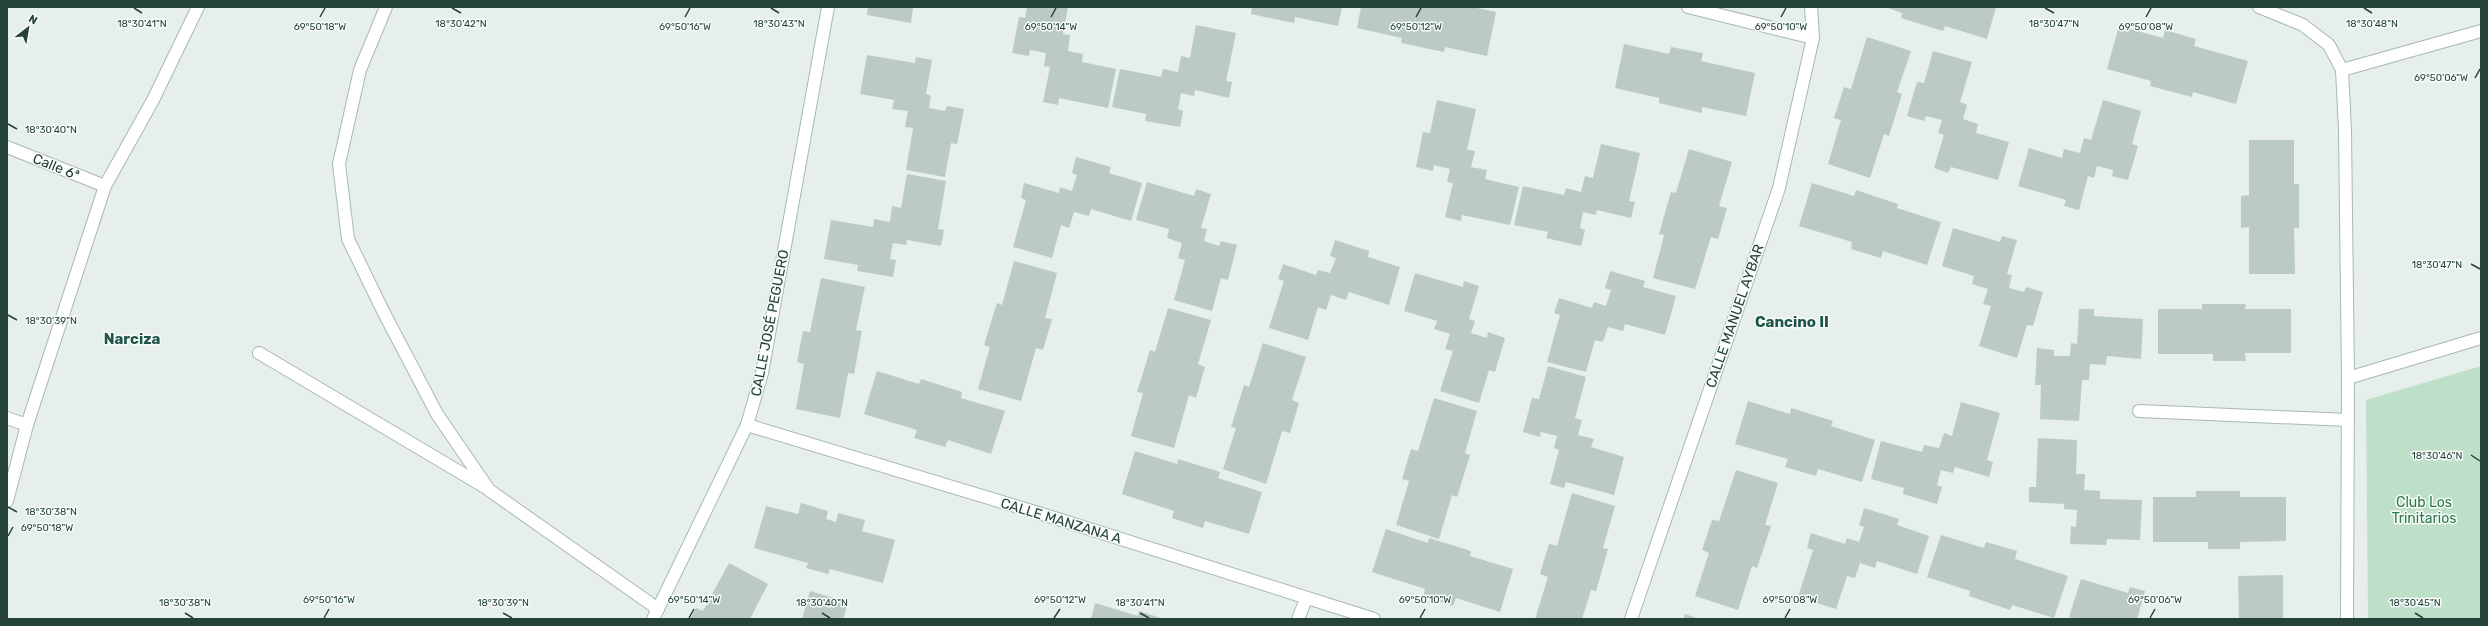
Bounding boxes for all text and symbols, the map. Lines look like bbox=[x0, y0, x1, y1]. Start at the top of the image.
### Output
north arrow bbox=[8, 8, 48, 48]
text: N bbox=[26, 12, 40, 28]
text: 18°30'41"N bbox=[117, 18, 167, 30]
text: 18°30'42"N bbox=[435, 18, 487, 30]
text: 18°30'43"N bbox=[753, 18, 805, 30]
text: 18°30'47"N bbox=[2029, 18, 2079, 30]
text: 18°30'48"N bbox=[2346, 18, 2398, 30]
text: 69°50'18"W bbox=[294, 21, 346, 33]
text: 69°50'16"W bbox=[659, 21, 711, 33]
text: 69°50'14"W bbox=[1025, 21, 1077, 33]
text: 69°50'12"W bbox=[1390, 21, 1442, 33]
text: 69°50'10"W bbox=[1755, 21, 1807, 33]
text: 69°50'08"W bbox=[2119, 21, 2173, 33]
text: 69°50'06"W bbox=[2414, 72, 2468, 84]
text: 18°30'40"N bbox=[25, 124, 77, 136]
street label: Calle 6ª bbox=[30, 150, 82, 184]
street label: CALLE MANUEL AYBAR bbox=[1702, 242, 1768, 390]
street label: CALLE JOSÉ PEGUERO bbox=[746, 248, 793, 398]
text: 18°30'47"N bbox=[2412, 259, 2462, 271]
district label: Cancino II bbox=[1755, 313, 1829, 331]
text: 18°30'39"N bbox=[25, 315, 77, 327]
district label: Narciza bbox=[104, 330, 160, 348]
text: 18°30'46"N bbox=[2411, 450, 2463, 462]
park label: Club Los Trinitarios bbox=[2392, 494, 2456, 527]
street label: CALLE MANZANA A bbox=[999, 495, 1124, 548]
text: 18°30'38"N bbox=[25, 506, 77, 518]
text: 69°50'18"W bbox=[21, 522, 73, 534]
text: 69°50'16"W bbox=[303, 594, 355, 606]
text: 69°50'14"W bbox=[668, 594, 720, 606]
text: 69°50'12"W bbox=[1034, 594, 1086, 606]
text: 69°50'10"W bbox=[1399, 594, 1451, 606]
text: 69°50'08"W bbox=[1763, 594, 1817, 606]
text: 69°50'06"W bbox=[2128, 594, 2182, 606]
text: 18°30'38"N bbox=[159, 597, 211, 609]
text: 18°30'39"N bbox=[477, 597, 529, 609]
text: 18°30'40"N bbox=[796, 597, 848, 609]
text: 18°30'41"N bbox=[1115, 597, 1165, 609]
text: 18°30'45"N bbox=[2389, 597, 2441, 609]

